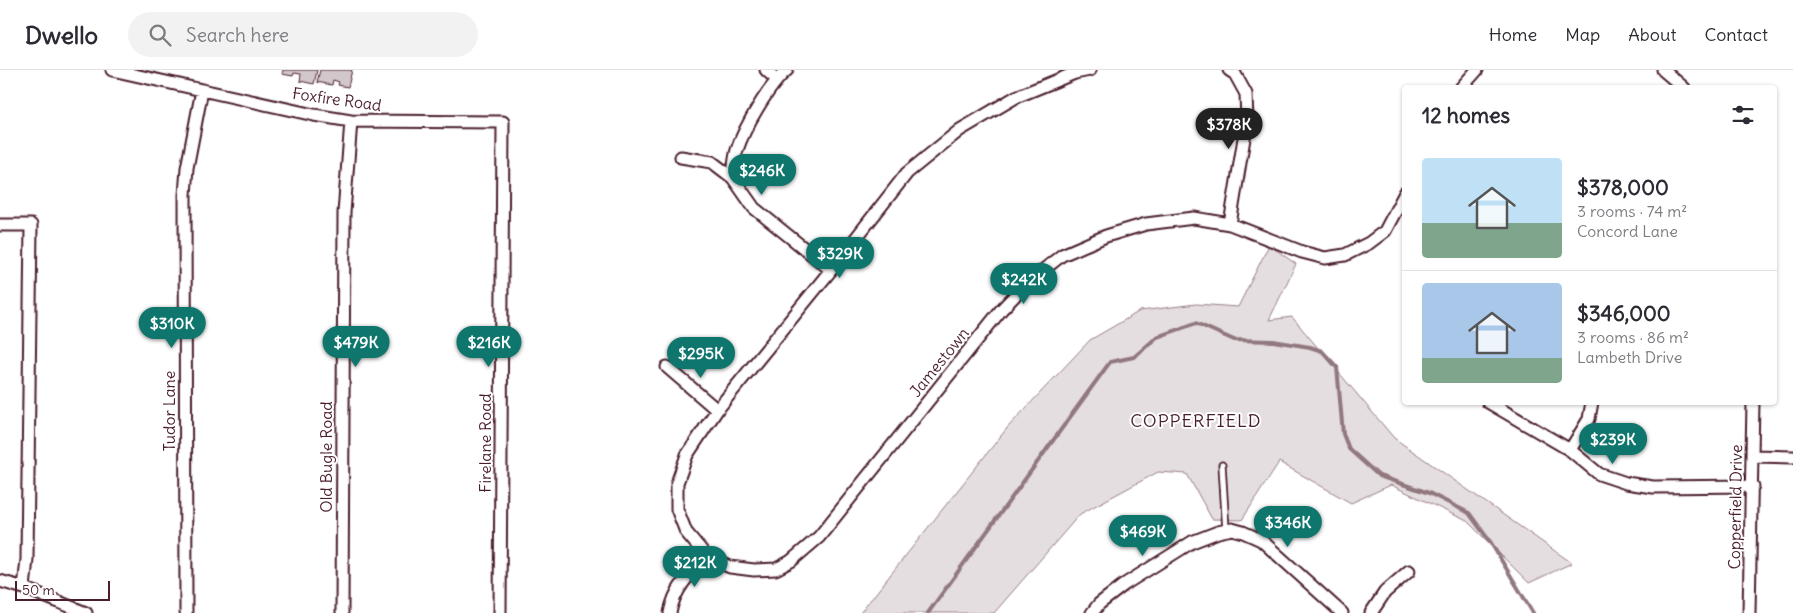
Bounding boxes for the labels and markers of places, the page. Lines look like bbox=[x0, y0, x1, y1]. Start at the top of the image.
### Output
pin: $378K bbox=[1194, 108, 1264, 150]
pin: $246K bbox=[727, 154, 797, 196]
pin: $329K bbox=[805, 236, 875, 279]
pin: $242K bbox=[989, 262, 1059, 305]
pin: $310K bbox=[137, 306, 207, 349]
pin: $479K bbox=[321, 326, 391, 368]
pin: $216K bbox=[454, 326, 524, 368]
pin: $295K bbox=[666, 336, 736, 379]
pin: $239K bbox=[1578, 422, 1648, 465]
pin: $346K bbox=[1253, 506, 1323, 548]
pin: $469K bbox=[1108, 514, 1178, 557]
pin: $212K bbox=[660, 546, 730, 588]

